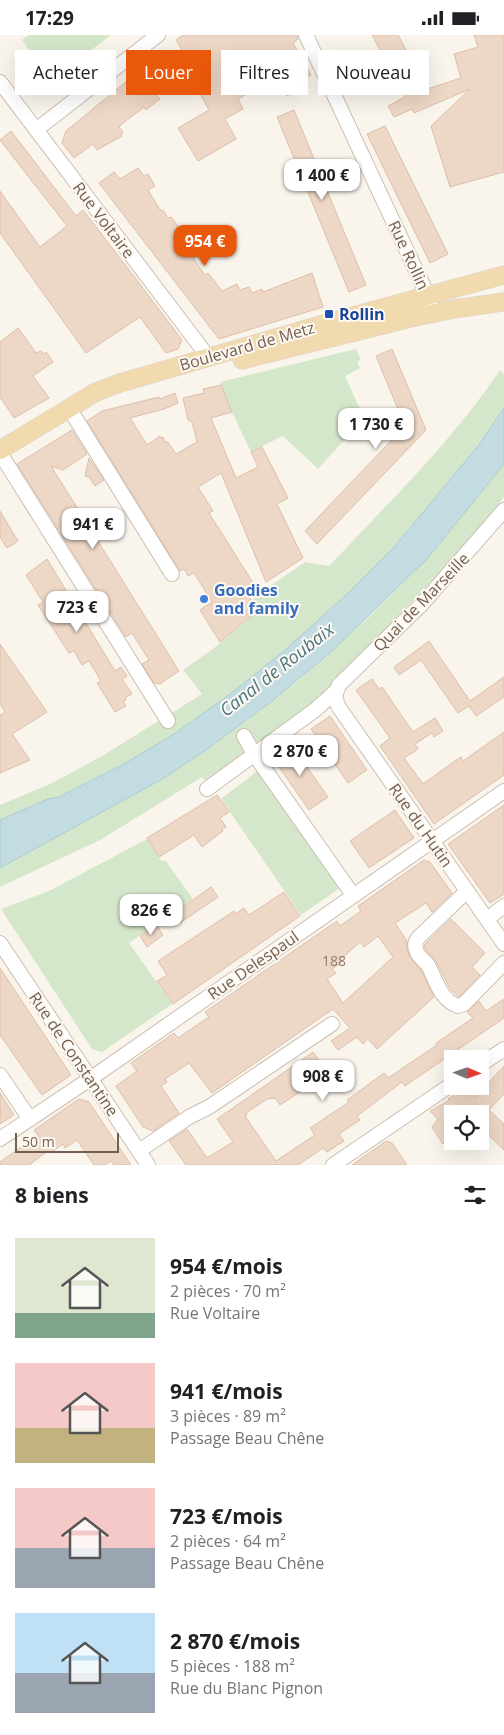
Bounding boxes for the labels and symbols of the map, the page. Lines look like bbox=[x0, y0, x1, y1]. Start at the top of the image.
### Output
pin: 1 400 € bbox=[276, 159, 368, 201]
street label: Rue Voltaire bbox=[68, 177, 140, 263]
street label: Rue Rollin bbox=[383, 217, 435, 293]
pin: 954 € bbox=[170, 225, 240, 267]
place label: Rollin bbox=[339, 303, 385, 325]
marker: Rollin bbox=[323, 308, 335, 320]
street label: Boulevard de Metz bbox=[177, 316, 317, 376]
pin: 1 730 € bbox=[330, 407, 422, 450]
pin: 941 € bbox=[58, 507, 128, 550]
street label: Quai de Marseille bbox=[368, 548, 474, 656]
place label: Goodies and family bbox=[214, 579, 300, 619]
pin: 723 € bbox=[42, 591, 112, 633]
marker: Goodies and family bbox=[198, 593, 210, 605]
water label: Canal de Roubaix bbox=[214, 616, 340, 721]
pin: 2 870 € bbox=[254, 735, 346, 777]
street label: Rue du Hutin bbox=[384, 779, 458, 871]
pin: 826 € bbox=[116, 893, 186, 936]
street label: Rue Delespaul bbox=[203, 925, 303, 1005]
house number: 188 bbox=[322, 951, 346, 970]
street label: Rue de Constantine bbox=[24, 987, 124, 1121]
north arrow bbox=[444, 1050, 489, 1095]
pin: 908 € bbox=[288, 1059, 358, 1102]
scale bar bbox=[15, 1130, 119, 1153]

